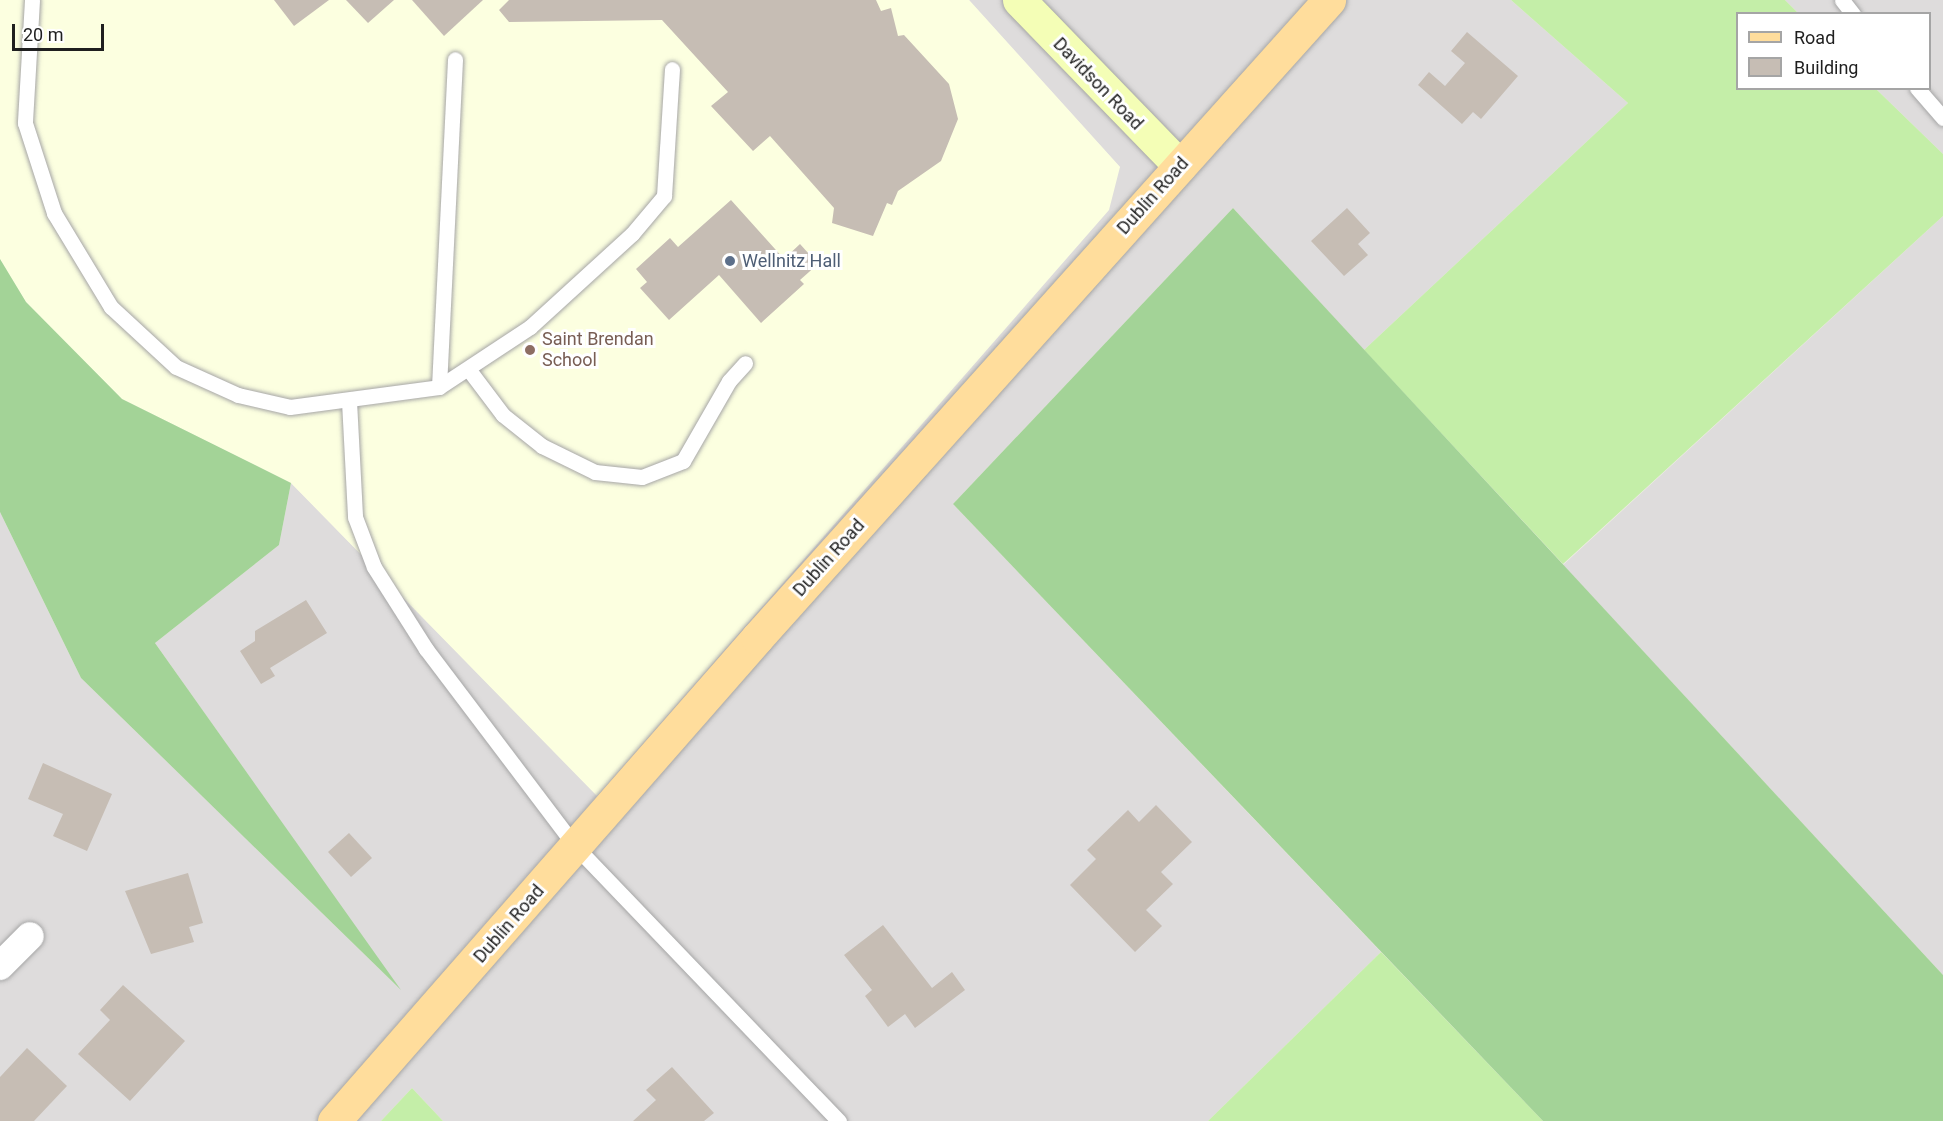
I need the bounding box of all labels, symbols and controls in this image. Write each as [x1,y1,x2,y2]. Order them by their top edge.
scale bar [15,12,106,50]
legend [1736,12,1931,90]
text: 20 m [23,24,63,45]
text: Road [1794,27,1835,48]
street label: Davidson Road [1049,33,1147,135]
text: Building [1794,57,1858,78]
street label: Dublin Road [1113,153,1193,239]
place label: Wellnitz Hall [742,250,841,272]
marker: Wellnitz Hall [723,254,737,268]
place label: Saint Brendan School [542,329,654,372]
marker: Saint Brendan School [523,343,537,357]
street label: Dublin Road [789,515,869,601]
street label: Dublin Road [469,881,549,967]

